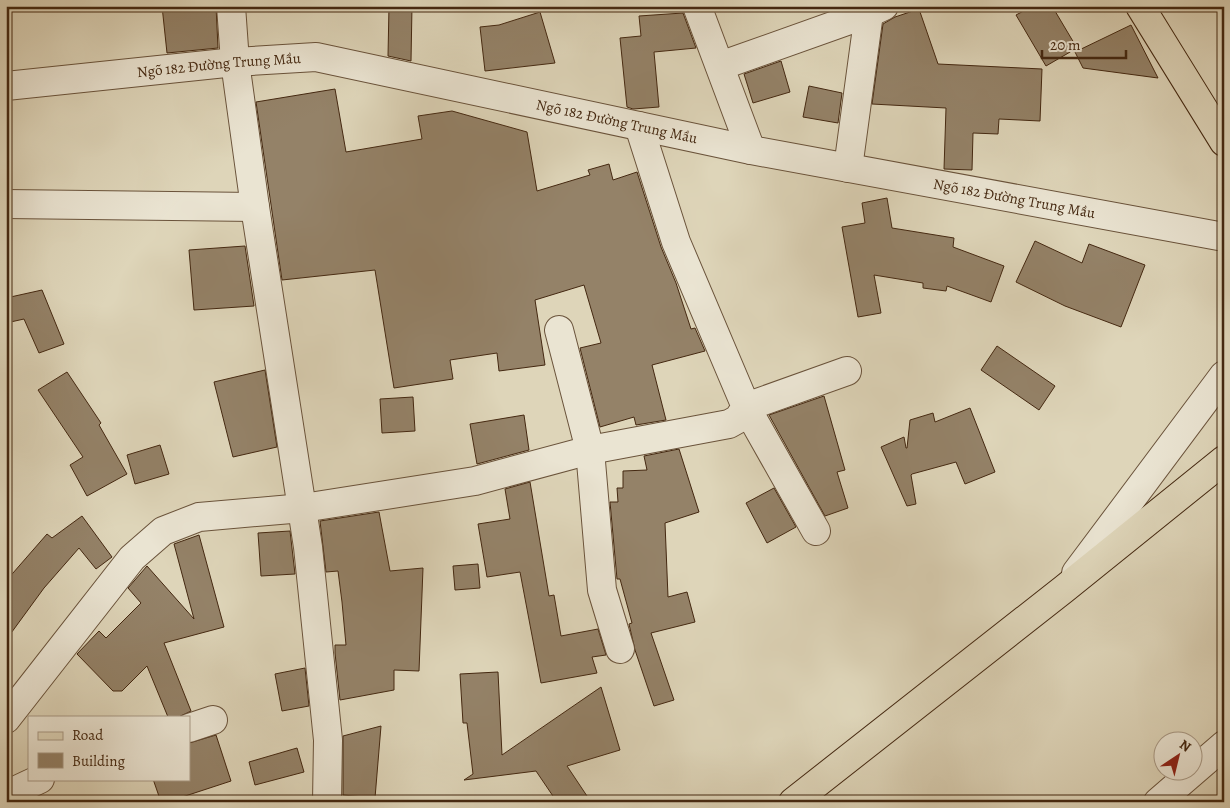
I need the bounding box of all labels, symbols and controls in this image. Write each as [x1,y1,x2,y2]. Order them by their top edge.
scale bar [1042,28,1126,60]
text: 20 m [1050,35,1081,55]
street label: Ngõ 182 Đường Trung Mầu [136,48,302,82]
street label: Ngõ 182 Đường Trung Mầu [534,94,700,148]
street label: Ngõ 182 Đường Trung Mầu [932,174,1098,223]
legend [28,716,190,780]
text: Road [72,725,104,745]
north arrow [1152,730,1202,780]
text: N [1176,735,1195,756]
text: Building [72,751,125,771]

